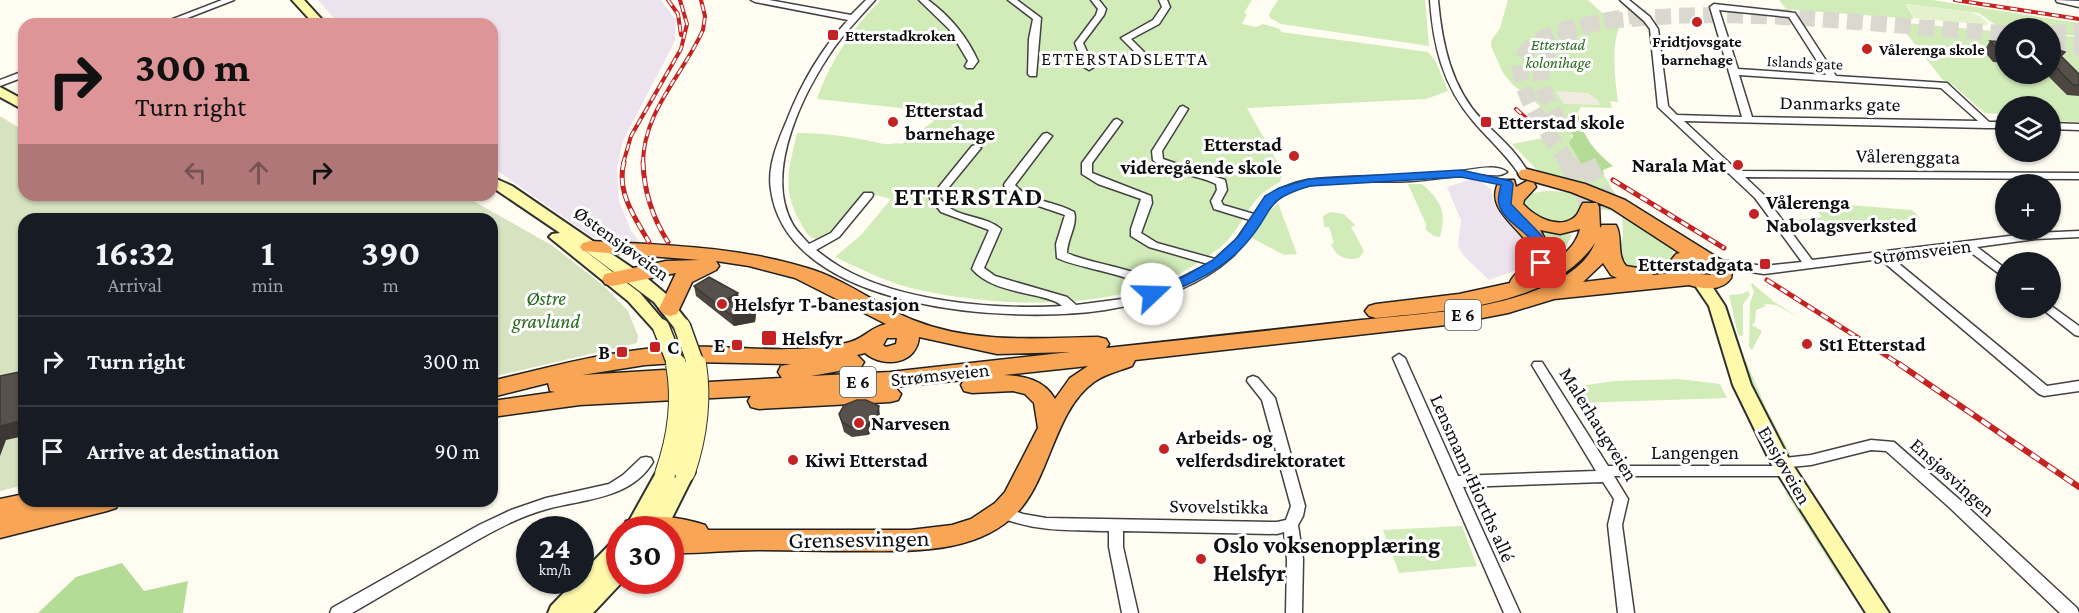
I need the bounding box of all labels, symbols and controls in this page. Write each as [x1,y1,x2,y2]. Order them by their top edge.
marker: Fridtjovsgate barnehage [1690,15,1704,29]
map controls [1995,18,2061,318]
button: search [1995,18,2061,84]
place label: Etterstadkroken [845,27,956,44]
marker: Etterstadkroken [826,28,840,42]
place label: Fridtjovsgate barnehage [1652,33,1742,68]
park label: Etterstad kolonihage [1525,36,1591,72]
place label: Vålerenga skole [1878,41,1985,58]
icon: right [36,42,114,120]
marker: Vålerenga skole [1860,42,1874,56]
text: 300 m [135,43,250,90]
district label: ETTERSTADSLETTA [1041,49,1209,69]
street label: Islands gate [1766,52,1844,74]
street label: Danmarks gate [1779,91,1901,116]
text: Turn right [135,92,246,122]
button: layers [1995,96,2061,162]
place label: Etterstad barnehage [904,99,995,144]
place label: Etterstad skole [1498,111,1625,133]
marker: Etterstad barnehage [886,115,900,129]
marker: Etterstad skole [1479,115,1493,129]
place label: Etterstad videregående skole [1119,133,1282,178]
street label: Vålerenggata [1856,144,1960,169]
marker: Etterstad videregående skole [1287,149,1301,163]
place label: Narala Mat [1632,154,1727,176]
icon: left [179,156,212,189]
icon: ahead [242,156,275,189]
icon: right [305,156,338,189]
marker: Narala Mat [1731,158,1745,172]
button: + [1995,174,2061,240]
district label: ETTERSTAD [894,182,1044,211]
place label: Vålerenga Nabolagsverksted [1765,191,1917,236]
street label: Østensjøveien [569,201,674,286]
marker: Vålerenga Nabolagsverksted [1747,207,1761,221]
text: 16:32 [96,233,174,273]
text: 1 [261,233,275,273]
text: 390 [361,233,420,273]
street label: Strømsveien [1872,234,1973,268]
pin [1515,237,1566,288]
icon: arrive [1524,246,1557,279]
button: − [1995,252,2061,318]
place label: Etterstadgata [1638,253,1753,275]
marker: Etterstadgata [1758,257,1772,271]
position arrow [1120,262,1184,326]
text: Arrival [108,274,162,296]
text: min [252,274,284,296]
text: m [383,274,399,296]
park label: Østre gravlund [511,287,580,333]
place label: Helsfyr T-banestasjon [734,293,920,316]
marker: Helsfyr T-banestasjon [715,297,729,311]
road number: E 6 [1445,300,1481,330]
place label: Helsfyr [782,327,843,349]
marker: Helsfyr [760,329,778,347]
place label: St1 Etterstad [1819,333,1926,355]
place label: E [714,334,726,356]
place label: C [667,336,679,358]
marker: St1 Etterstad [1800,337,1814,351]
marker: E [730,338,744,352]
marker: C [648,340,662,354]
place label: B [598,341,610,363]
icon: right [36,345,69,378]
marker: B [615,345,629,359]
text: Turn right [87,349,185,374]
text: 300 m [423,349,480,374]
street label: Strømsveien [890,358,991,390]
street label: Malerhaugveien [1554,363,1643,486]
road number: E 6 [840,367,876,397]
street label: Lensmann Hiorths allé [1426,391,1520,565]
place label: Narvesen [871,412,950,434]
marker: Narvesen [852,416,866,430]
street label: Ensjøveien [1753,422,1816,509]
place label: Arbeids- og velferdsdirektoratet [1175,426,1346,471]
street label: Ensjøsvingen [1905,433,2000,522]
icon: arrive [36,435,69,468]
text: Arrive at destination [87,439,279,464]
text: 90 m [435,439,480,464]
street label: Langengen [1651,441,1739,464]
marker: Arbeids- og velferdsdirektoratet [1157,442,1171,456]
place label: Kiwi Etterstad [805,449,928,471]
marker: Kiwi Etterstad [786,453,800,467]
street label: Svovelstikka [1169,494,1269,518]
speed limit sign: 30 [606,516,684,594]
street label: Grensesvingen [788,524,930,553]
text: 24 [539,531,571,564]
place label: Oslo voksenopplæring Helsfyr [1213,531,1440,586]
marker: Oslo voksenopplæring Helsfyr [1194,552,1208,566]
text: km/h [539,562,571,578]

